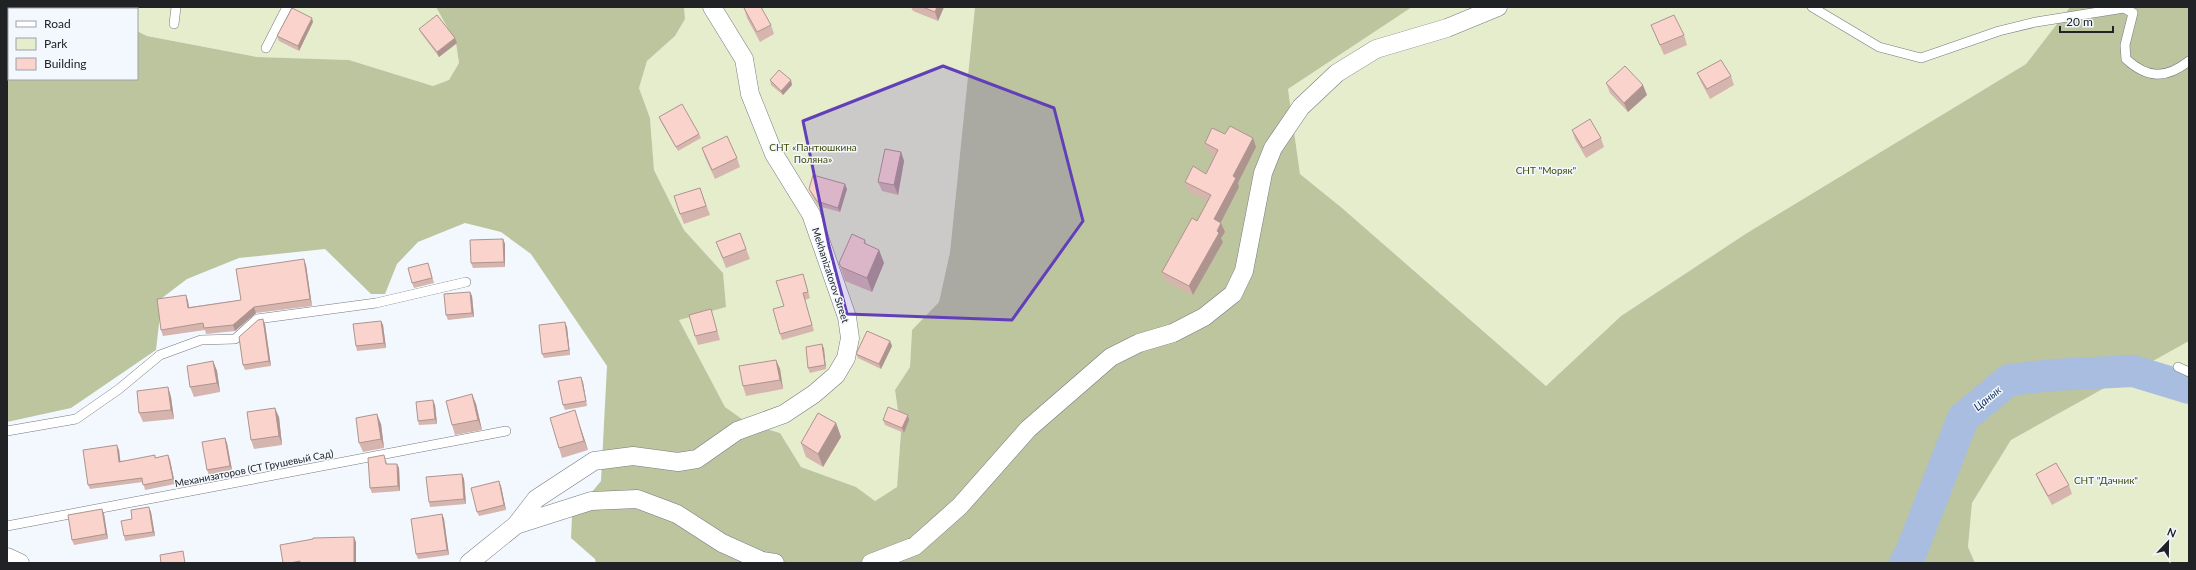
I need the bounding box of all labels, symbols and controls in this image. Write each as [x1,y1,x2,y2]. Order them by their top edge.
legend [8,8,138,80]
scale bar [2060,8,2113,34]
text: 20 m [2066,14,2093,29]
text: Road [44,16,71,31]
text: Park [44,36,68,51]
text: Building [44,56,87,71]
park label: СНТ «Пантюшкина Поляна» [769,141,857,165]
park label: СНТ "Моряк" [1516,164,1577,176]
street label: Mekhanizatorov Street [810,226,852,325]
water label: Цанык [1971,382,2004,413]
street label: Механизаторов (СТ Грушевый Сад) [174,447,335,489]
park label: СНТ "Дачник" [2074,474,2138,486]
north arrow [2148,522,2188,562]
text: N [2166,525,2178,540]

